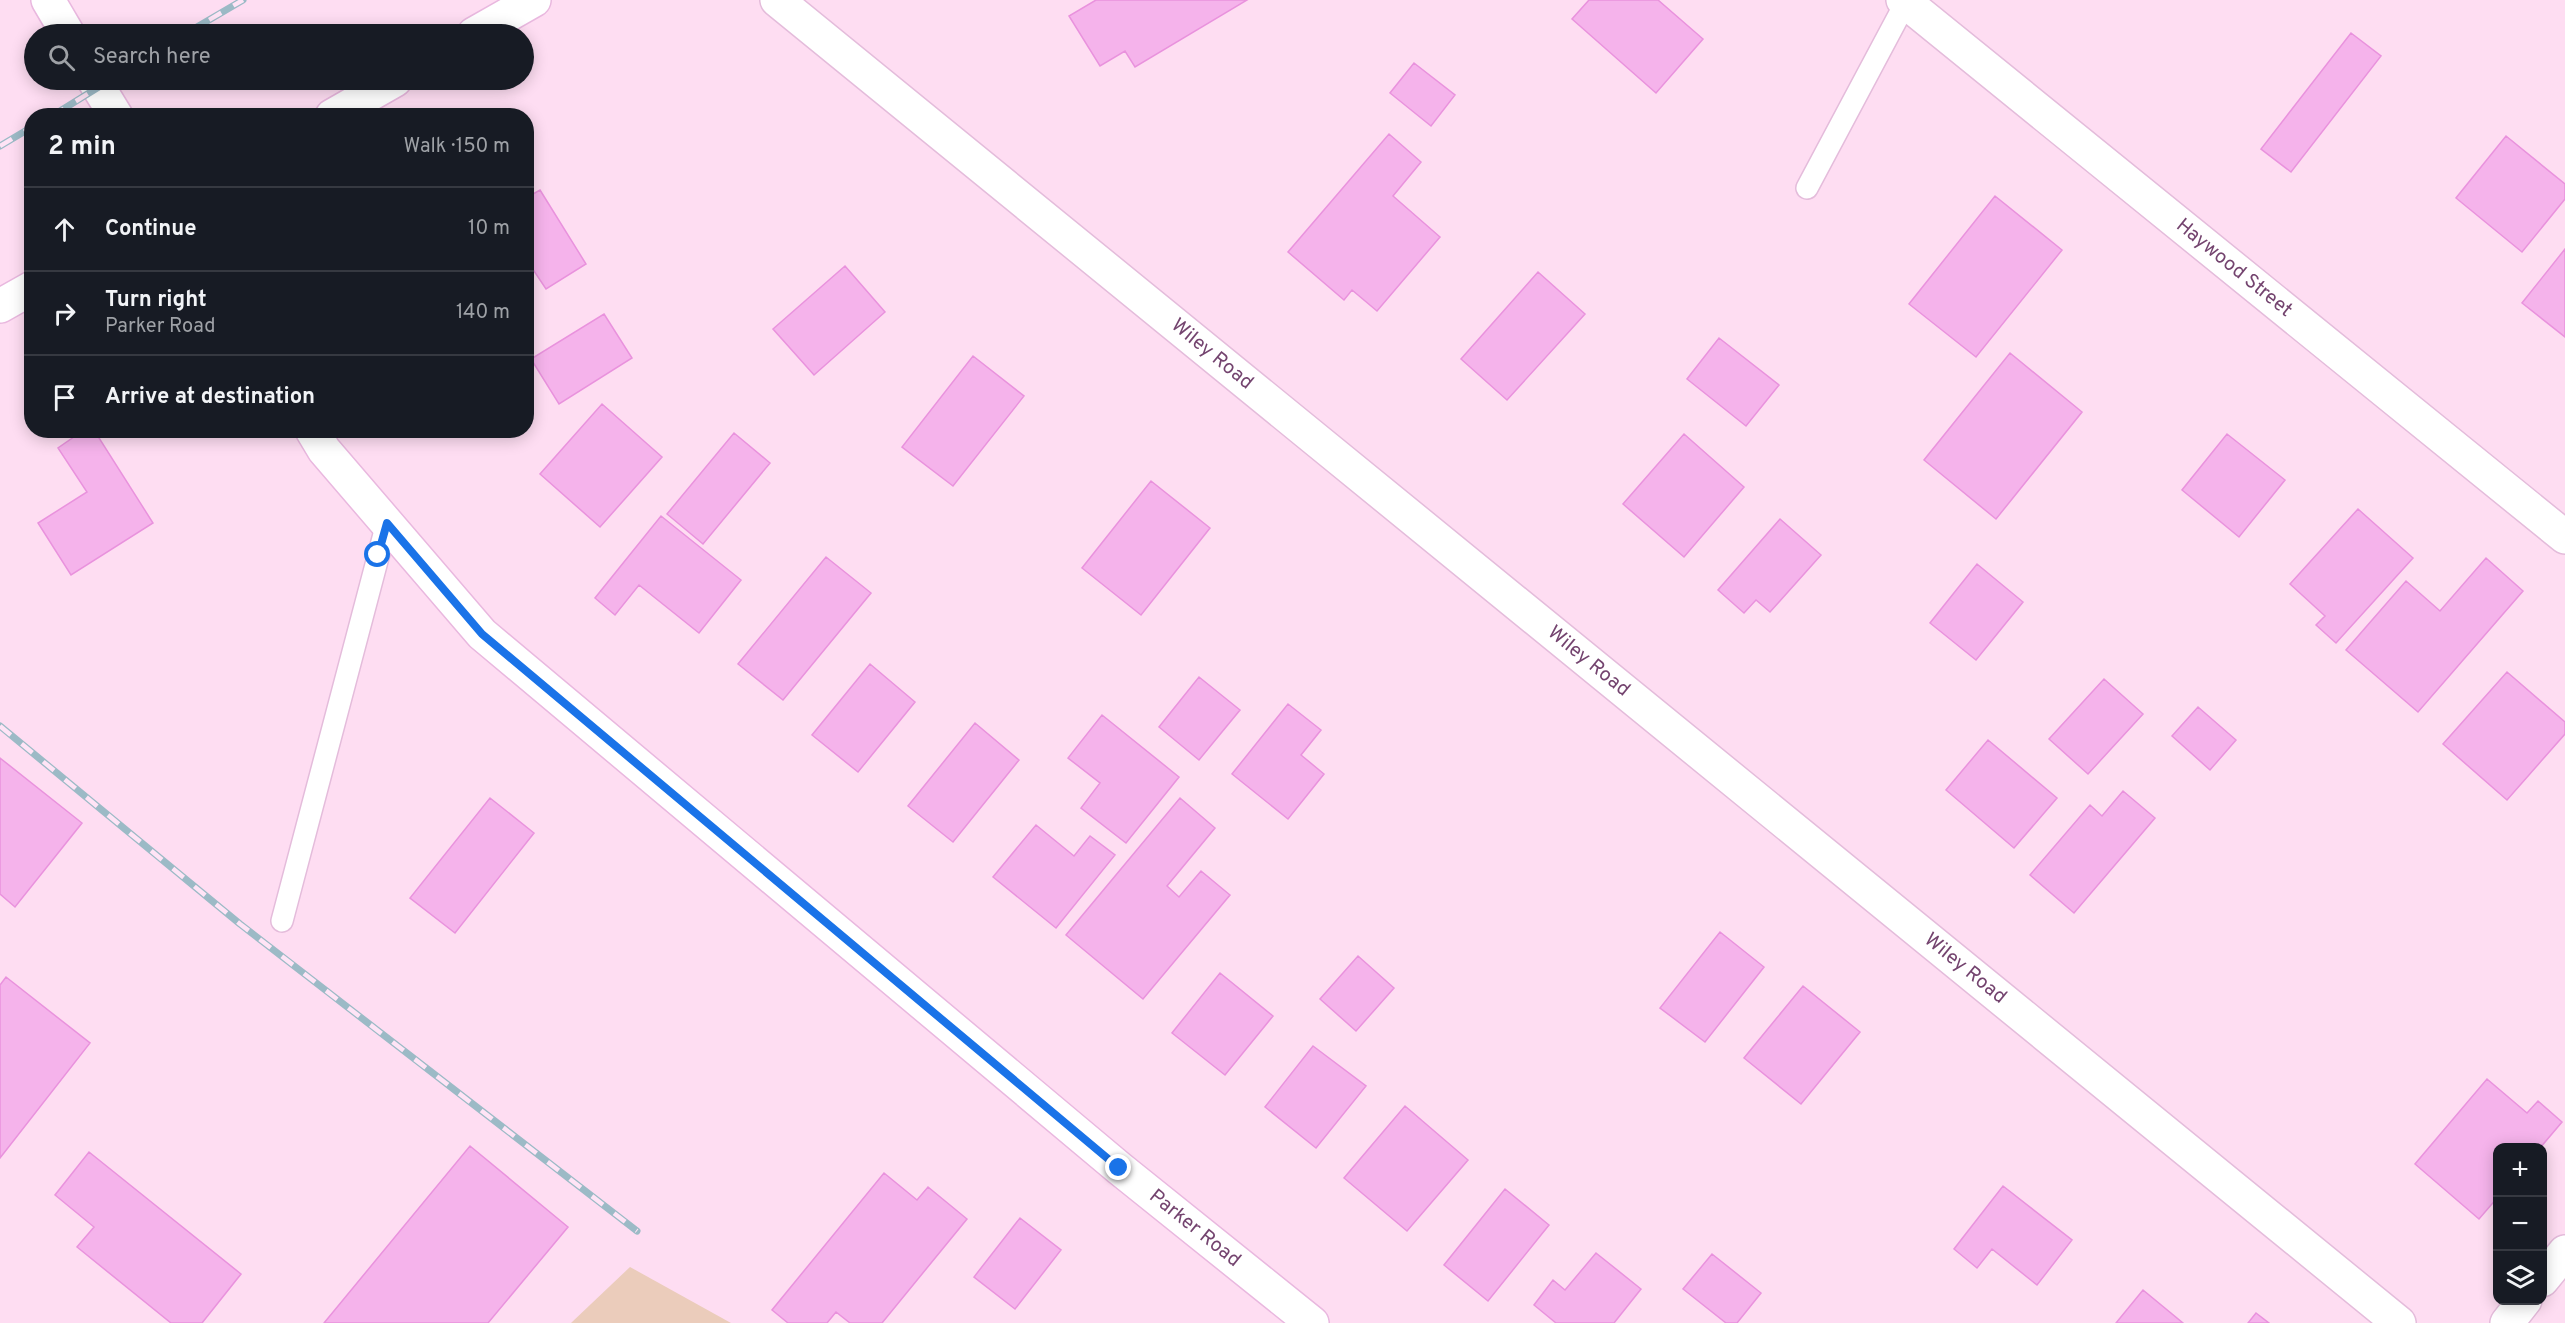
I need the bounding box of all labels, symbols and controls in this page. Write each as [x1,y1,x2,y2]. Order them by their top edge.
search box [24,24,534,90]
icon: search [45,41,78,74]
text: Search here [93,44,211,71]
text: 2 min [48,131,116,164]
text: Walk · 150 m [404,134,510,160]
icon: ahead [48,213,81,246]
street label: Haywood Street [2170,213,2297,323]
text: Continue [105,216,196,243]
text: 10 m [468,216,510,242]
text: Turn right [105,287,207,314]
icon: right [48,297,81,330]
text: 140 m [456,300,510,326]
street label: Wiley Road [1165,313,1258,396]
text: Parker Road [105,314,215,340]
icon: arrive [48,381,81,414]
text: Arrive at destination [105,384,315,411]
route start [364,541,390,567]
street label: Wiley Road [1542,620,1635,703]
street label: Wiley Road [1918,928,2012,1010]
map controls [2493,1143,2547,1305]
button: + [2493,1143,2547,1197]
route end [1105,1154,1131,1180]
street label: Parker Road [1143,1184,1246,1273]
button: − [2493,1197,2547,1251]
button: layers [2493,1251,2547,1305]

